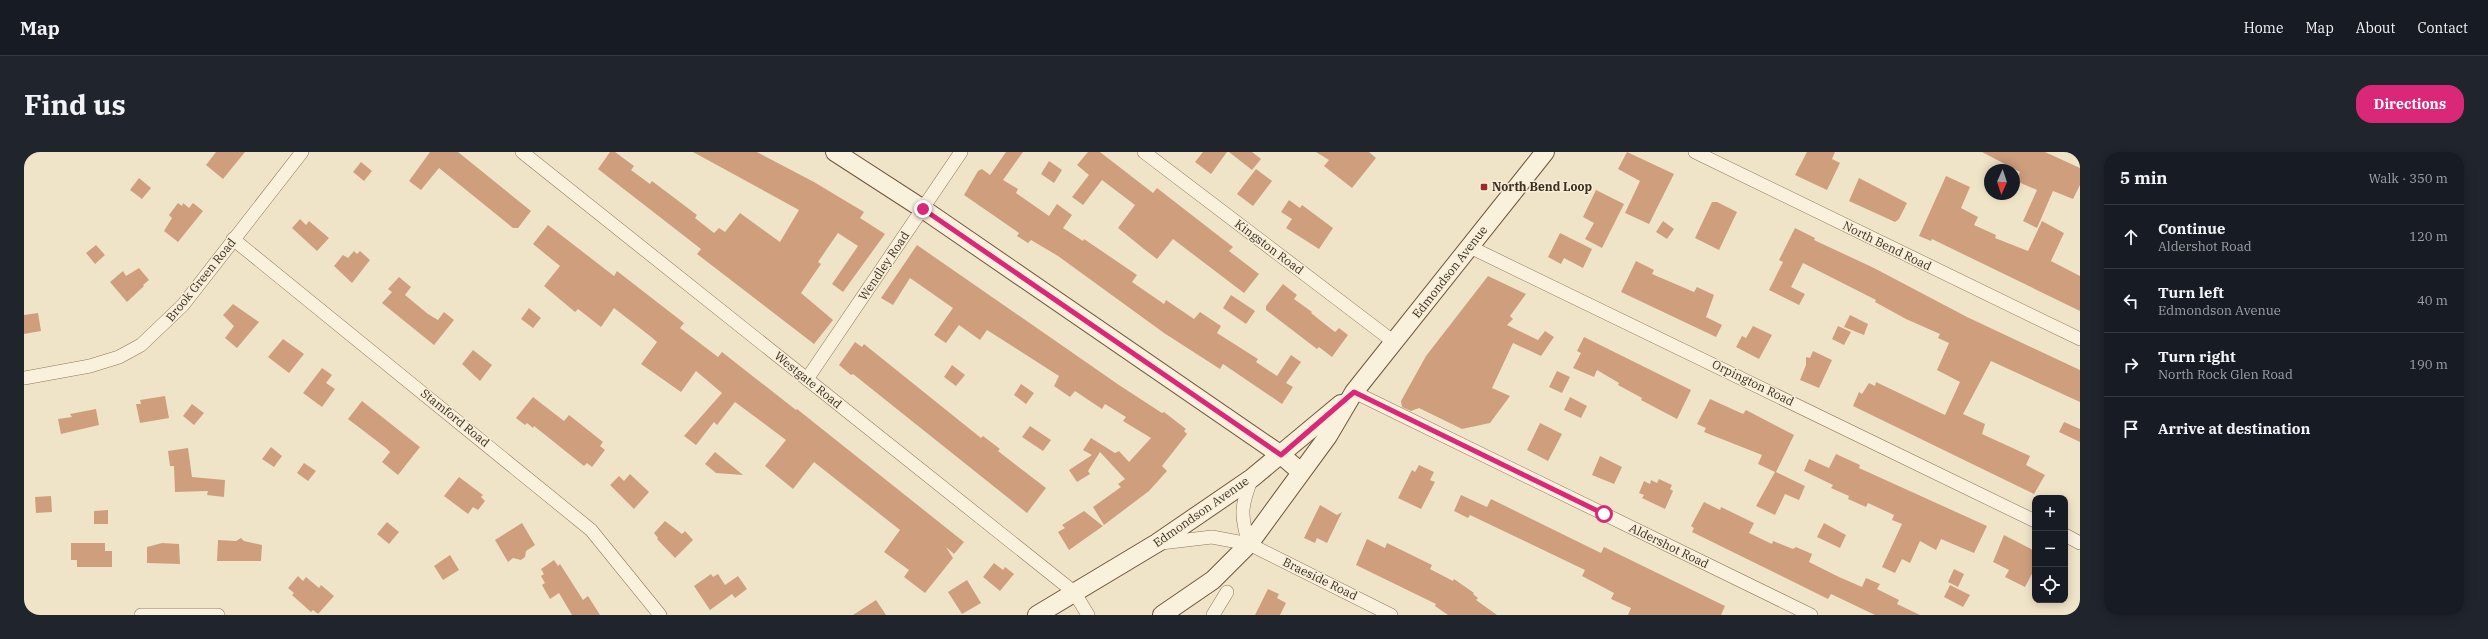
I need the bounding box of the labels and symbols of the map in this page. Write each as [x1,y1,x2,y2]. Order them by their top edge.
north arrow [1984,164,2020,200]
place label: North Bend Loop [1492,179,1593,194]
marker: North Bend Loop [1479,182,1489,192]
route end [914,200,932,218]
street label: Kingston Road [1232,216,1307,277]
street label: North Bend Road [1840,218,1934,274]
street label: Edmondson Avenue [1409,222,1490,321]
street label: Wendley Road [855,228,912,303]
street label: Brook Green Road [162,235,239,324]
street label: Westgate Road [772,348,845,411]
street label: Orpington Road [1710,356,1797,409]
street label: Stamford Road [418,385,493,450]
street label: Edmondson Avenue [1150,473,1251,550]
route start [1595,505,1613,523]
street label: Aldershot Road [1627,520,1711,571]
street label: Braeside Road [1280,554,1360,603]

